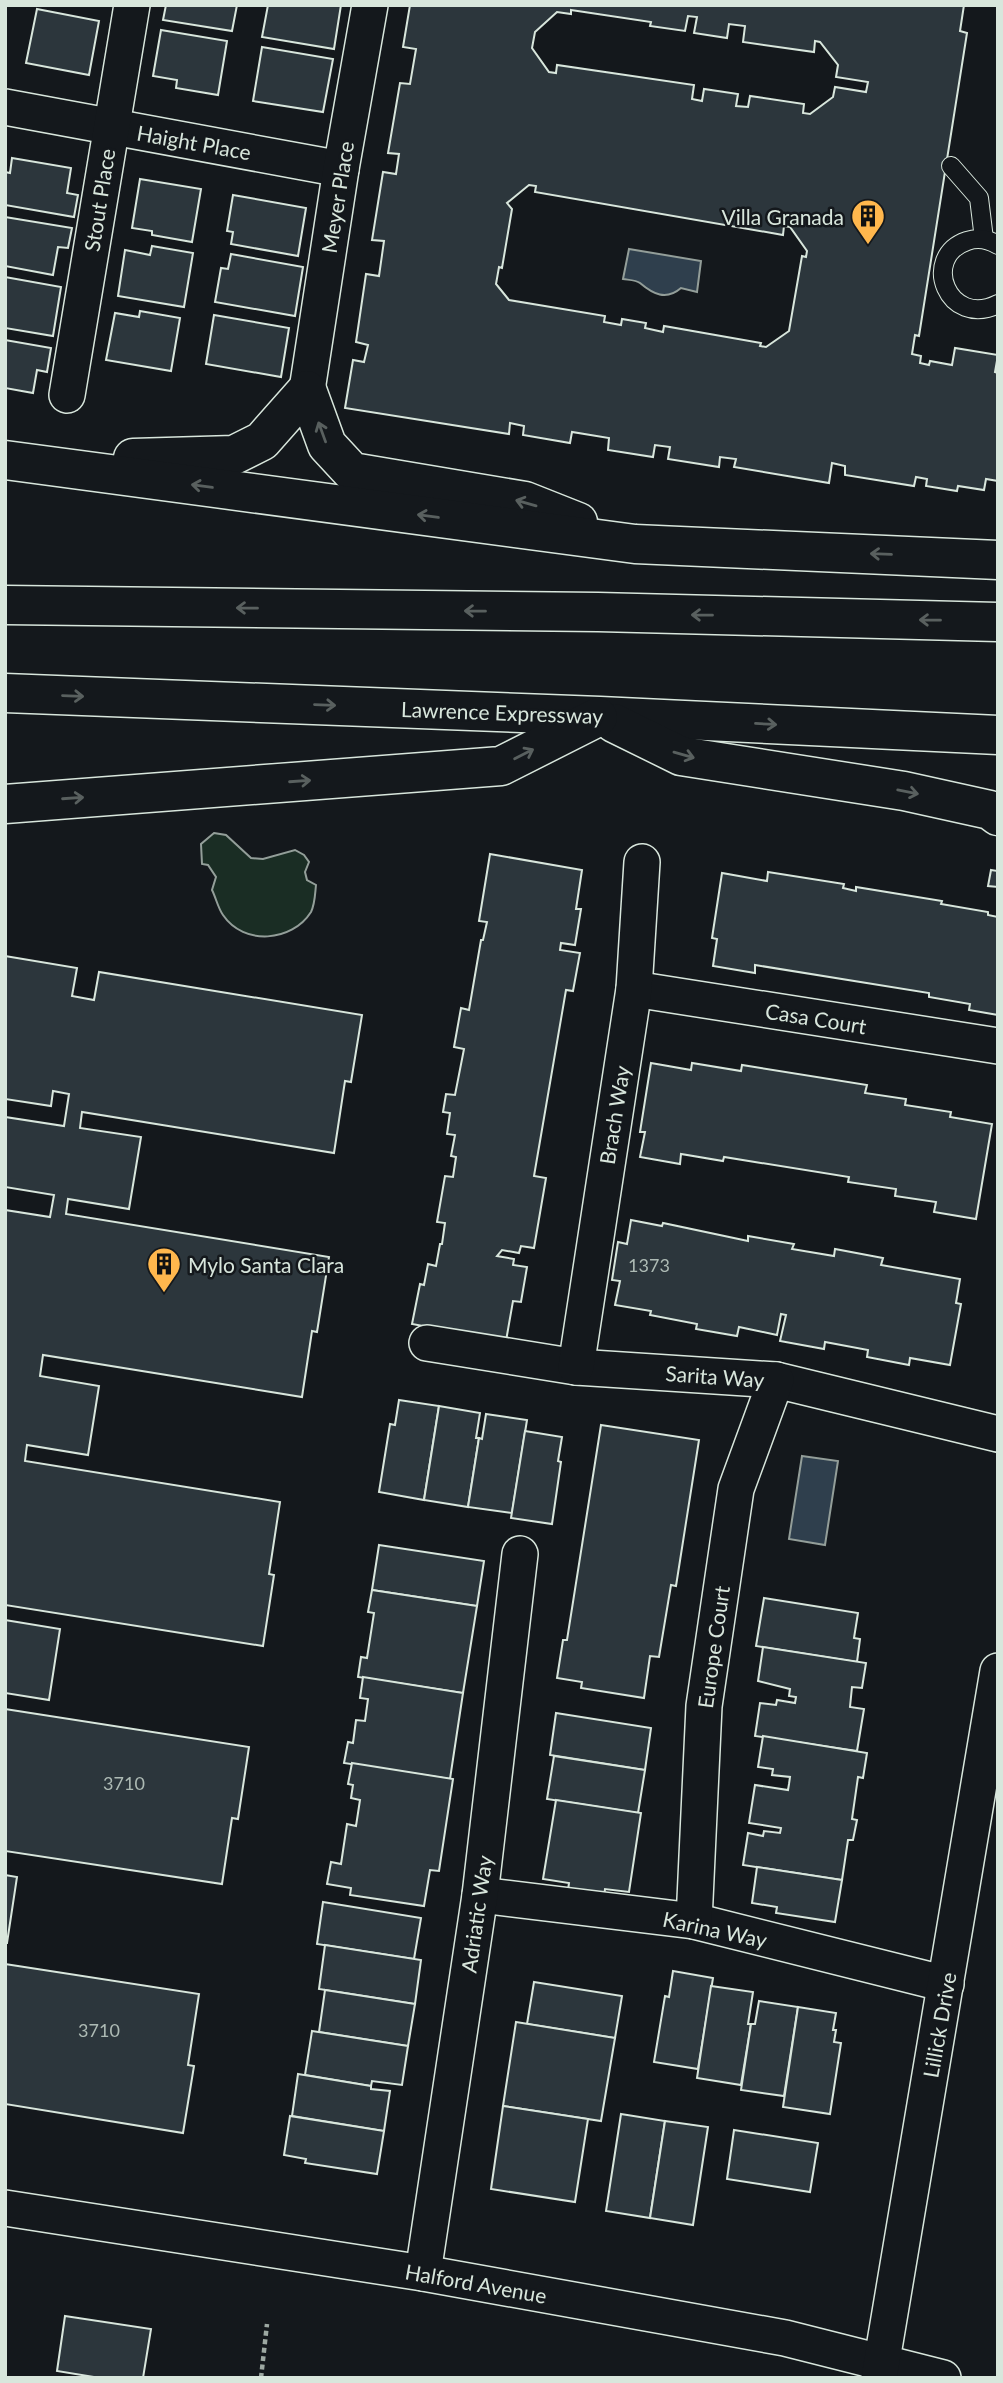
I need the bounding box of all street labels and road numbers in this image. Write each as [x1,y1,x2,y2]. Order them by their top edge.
street label: Haight Place [135,120,253,164]
street label: Meyer Place [316,139,358,255]
street label: Stout Place [79,147,119,253]
street label: Lawrence Expressway [401,696,604,728]
street label: Casa Court [764,998,869,1038]
street label: Brach Way [594,1064,634,1166]
street label: Sarita Way [665,1360,765,1392]
street label: Europe Court [692,1584,734,1710]
street label: Adriatic Way [455,1853,497,1974]
street label: Karina Way [661,1906,770,1952]
street label: Lillick Drive [917,1970,961,2080]
street label: Halford Avenue [403,2258,549,2308]

